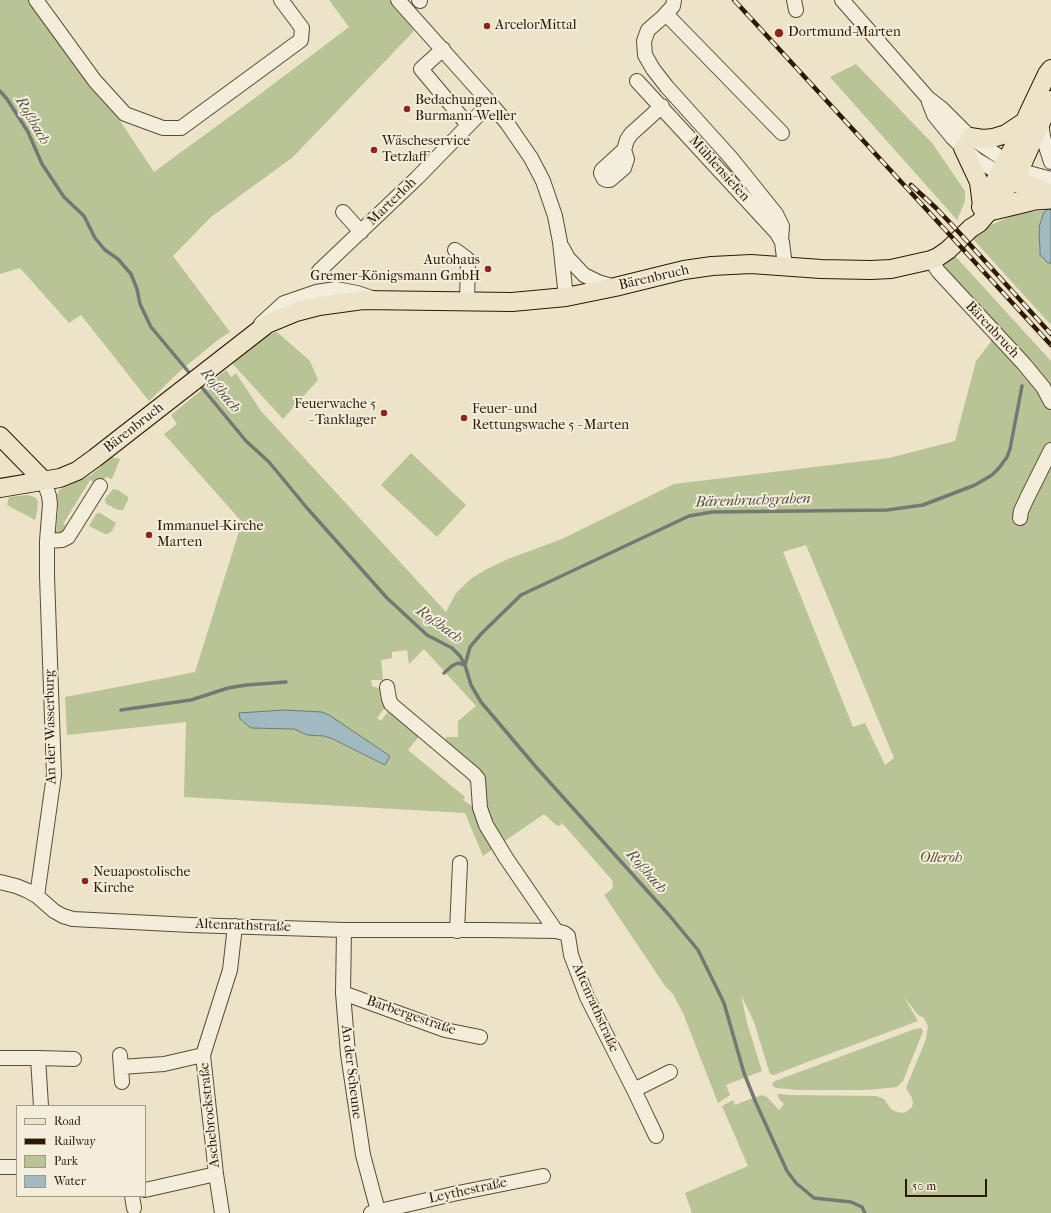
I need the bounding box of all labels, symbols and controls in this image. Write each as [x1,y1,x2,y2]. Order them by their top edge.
place label: ArcelorMittal [495,18,577,34]
marker: ArcelorMittal [482,21,492,31]
place label: Dortmund-Marten [788,25,901,41]
marker: Dortmund-Marten [773,27,785,39]
place label: Bedachungen Burmann-Weller [415,93,516,126]
water label: Roßbach [11,94,53,148]
marker: Bedachungen Burmann-Weller [402,104,412,114]
street label: Mühlensiefen [685,133,753,205]
place label: Wäscheservice Tetzlaff [382,134,470,166]
marker: Wäscheservice Tetzlaff [369,145,379,155]
street label: Marterloh [364,175,420,229]
place label: Autohaus Gremer-Königsmann GmbH [310,253,480,286]
street label: Bärenbruch [617,262,691,294]
marker: Autohaus Gremer-Königsmann GmbH [483,264,493,274]
street label: Bärenbruch [961,298,1023,362]
water label: Roßbach [196,365,244,417]
place label: Feuerwache 5 - Tanklager [294,397,376,430]
street label: Bärenbruch [101,399,167,457]
place label: Feuer- und Rettungswache 5 - Marten [472,402,629,434]
marker: Feuerwache 5 - Tanklager [379,408,389,418]
marker: Feuer- und Rettungswache 5 - Marten [459,413,469,423]
water label: Bärenbruchgraben [695,490,811,512]
place label: Immanuel-Kirche Marten [157,519,263,552]
marker: Immanuel-Kirche Marten [144,530,154,540]
water label: Roßbach [412,602,466,648]
street label: An der Wasserburg [42,670,60,784]
water label: Roßbach [622,846,670,898]
park label: Olleroh [920,851,962,867]
place label: Neuapostolische Kirche [93,865,191,898]
marker: Neuapostolische Kirche [80,876,90,886]
street label: Altenrathstraße [195,916,291,936]
street label: Altenrathstraße [568,961,622,1055]
street label: Barbergestraße [364,993,458,1039]
street label: An der Scheune [337,1024,365,1120]
street label: Aschebrockstraße [196,1062,224,1168]
legend [16,1105,146,1197]
text: Road [54,1114,81,1128]
text: Railway [54,1134,96,1148]
text: Park [54,1154,78,1168]
scale bar [907,1171,989,1197]
text: Water [54,1174,86,1188]
street label: Leythestraße [427,1175,509,1207]
text: 50 m [912,1179,936,1193]

